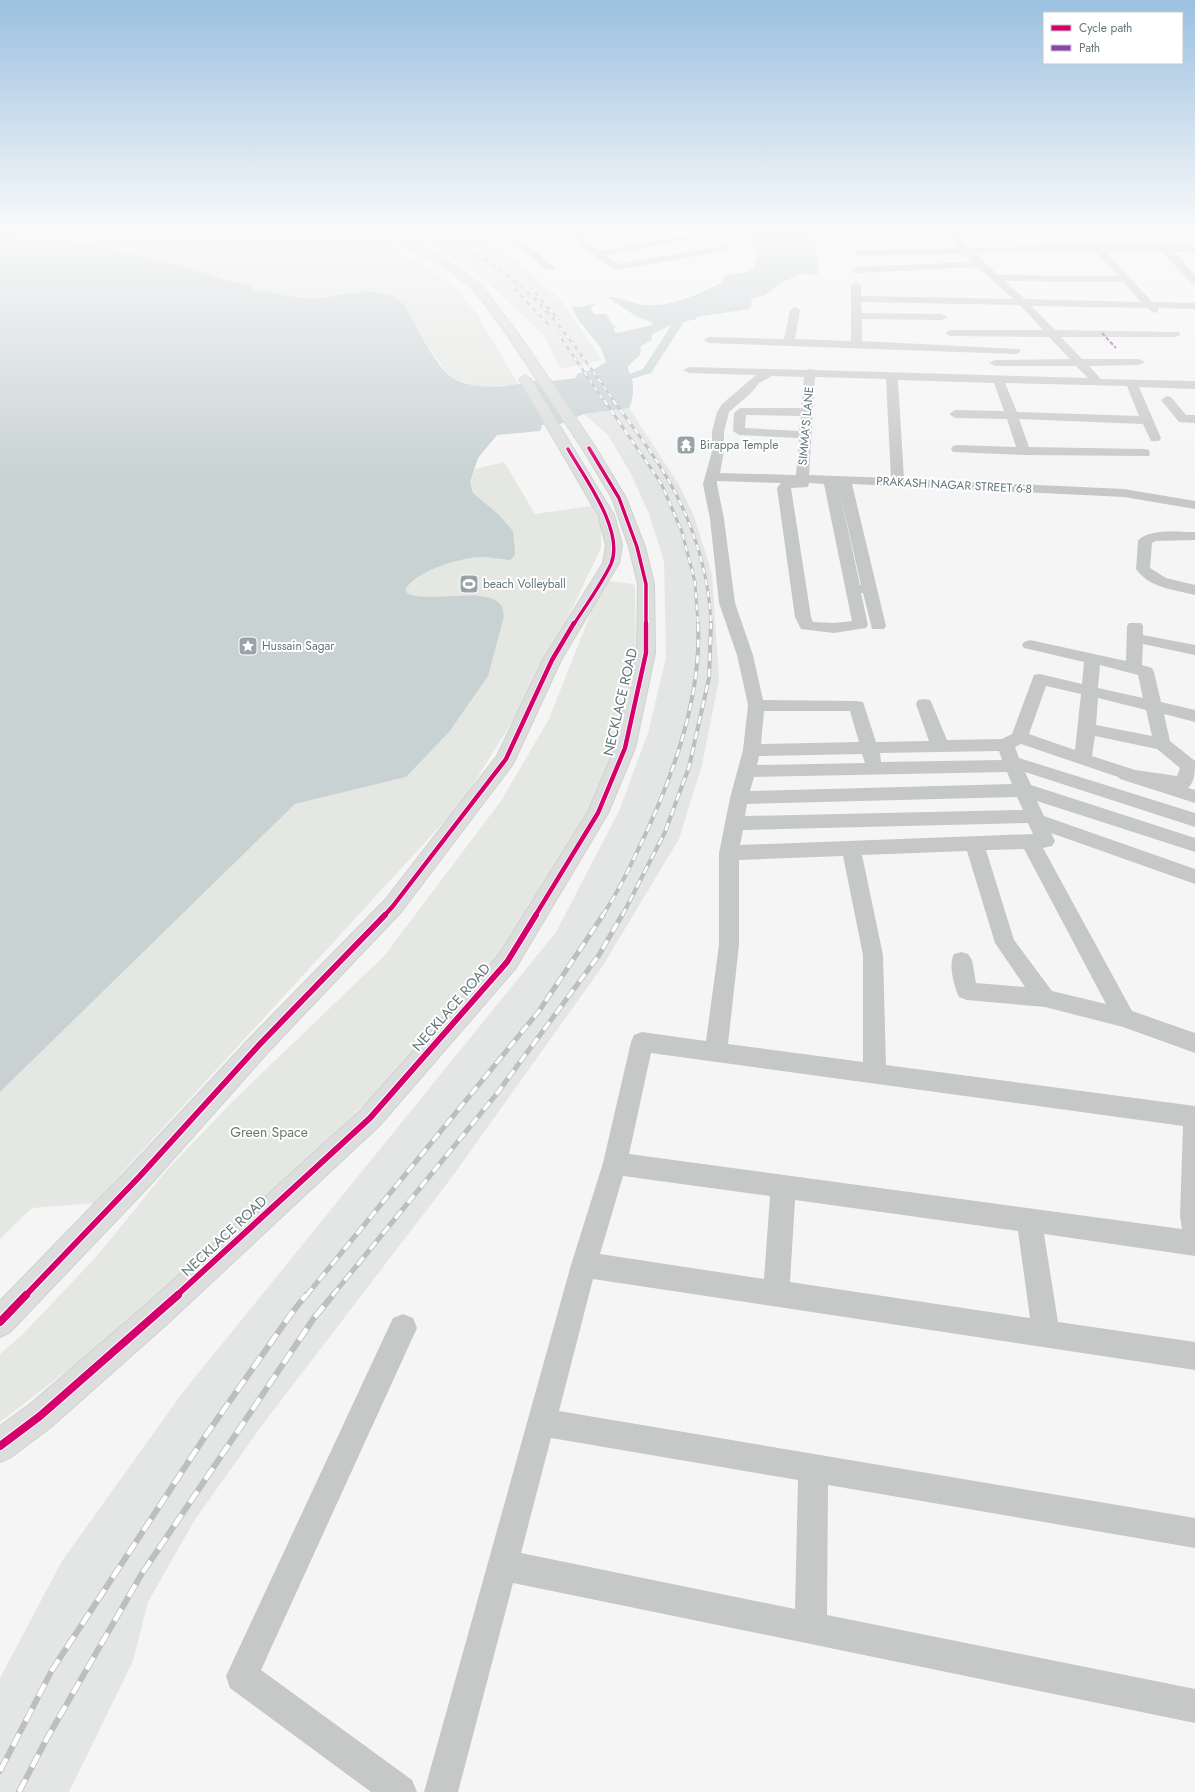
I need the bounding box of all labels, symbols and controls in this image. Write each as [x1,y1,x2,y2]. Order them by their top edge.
legend [1043,12,1183,64]
text: Cycle path [1079,19,1132,37]
text: Path [1079,39,1100,57]
street label: SIMMA'S LANE [794,386,818,466]
temple icon: Birappa Temple [675,434,697,456]
place label: Birappa Temple [700,436,778,454]
street label: PRAKASH NAGAR STREET 6-8 [876,472,1032,498]
sports icon: beach Volleyball [458,573,480,595]
place label: beach Volleyball [483,575,566,593]
place icon: Hussain Sagar [237,635,259,657]
place label: Hussain Sagar [262,637,335,655]
street label: NECKLACE ROAD [598,646,642,758]
street label: NECKLACE ROAD [407,959,495,1055]
park label: Green Space [230,1122,308,1142]
street label: NECKLACE ROAD [177,1191,271,1281]

